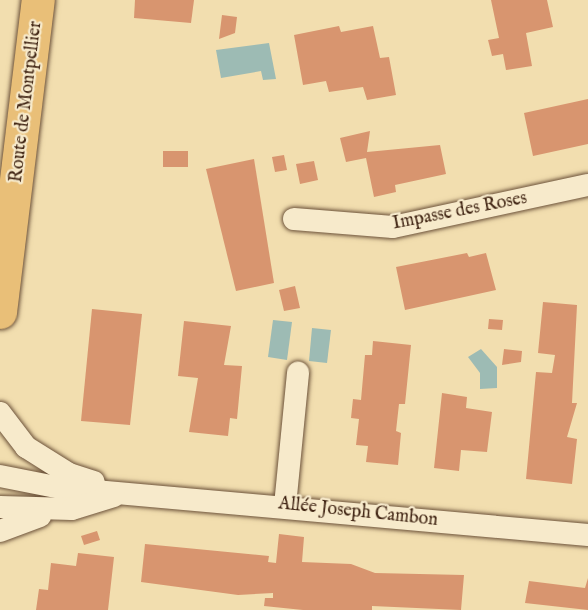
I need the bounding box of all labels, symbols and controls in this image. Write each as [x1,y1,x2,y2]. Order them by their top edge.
street label: Route de Montpellier [6,20,48,184]
street label: Impasse des Roses [391,188,529,236]
street label: Allée Joseph Cambon [277,494,439,532]

